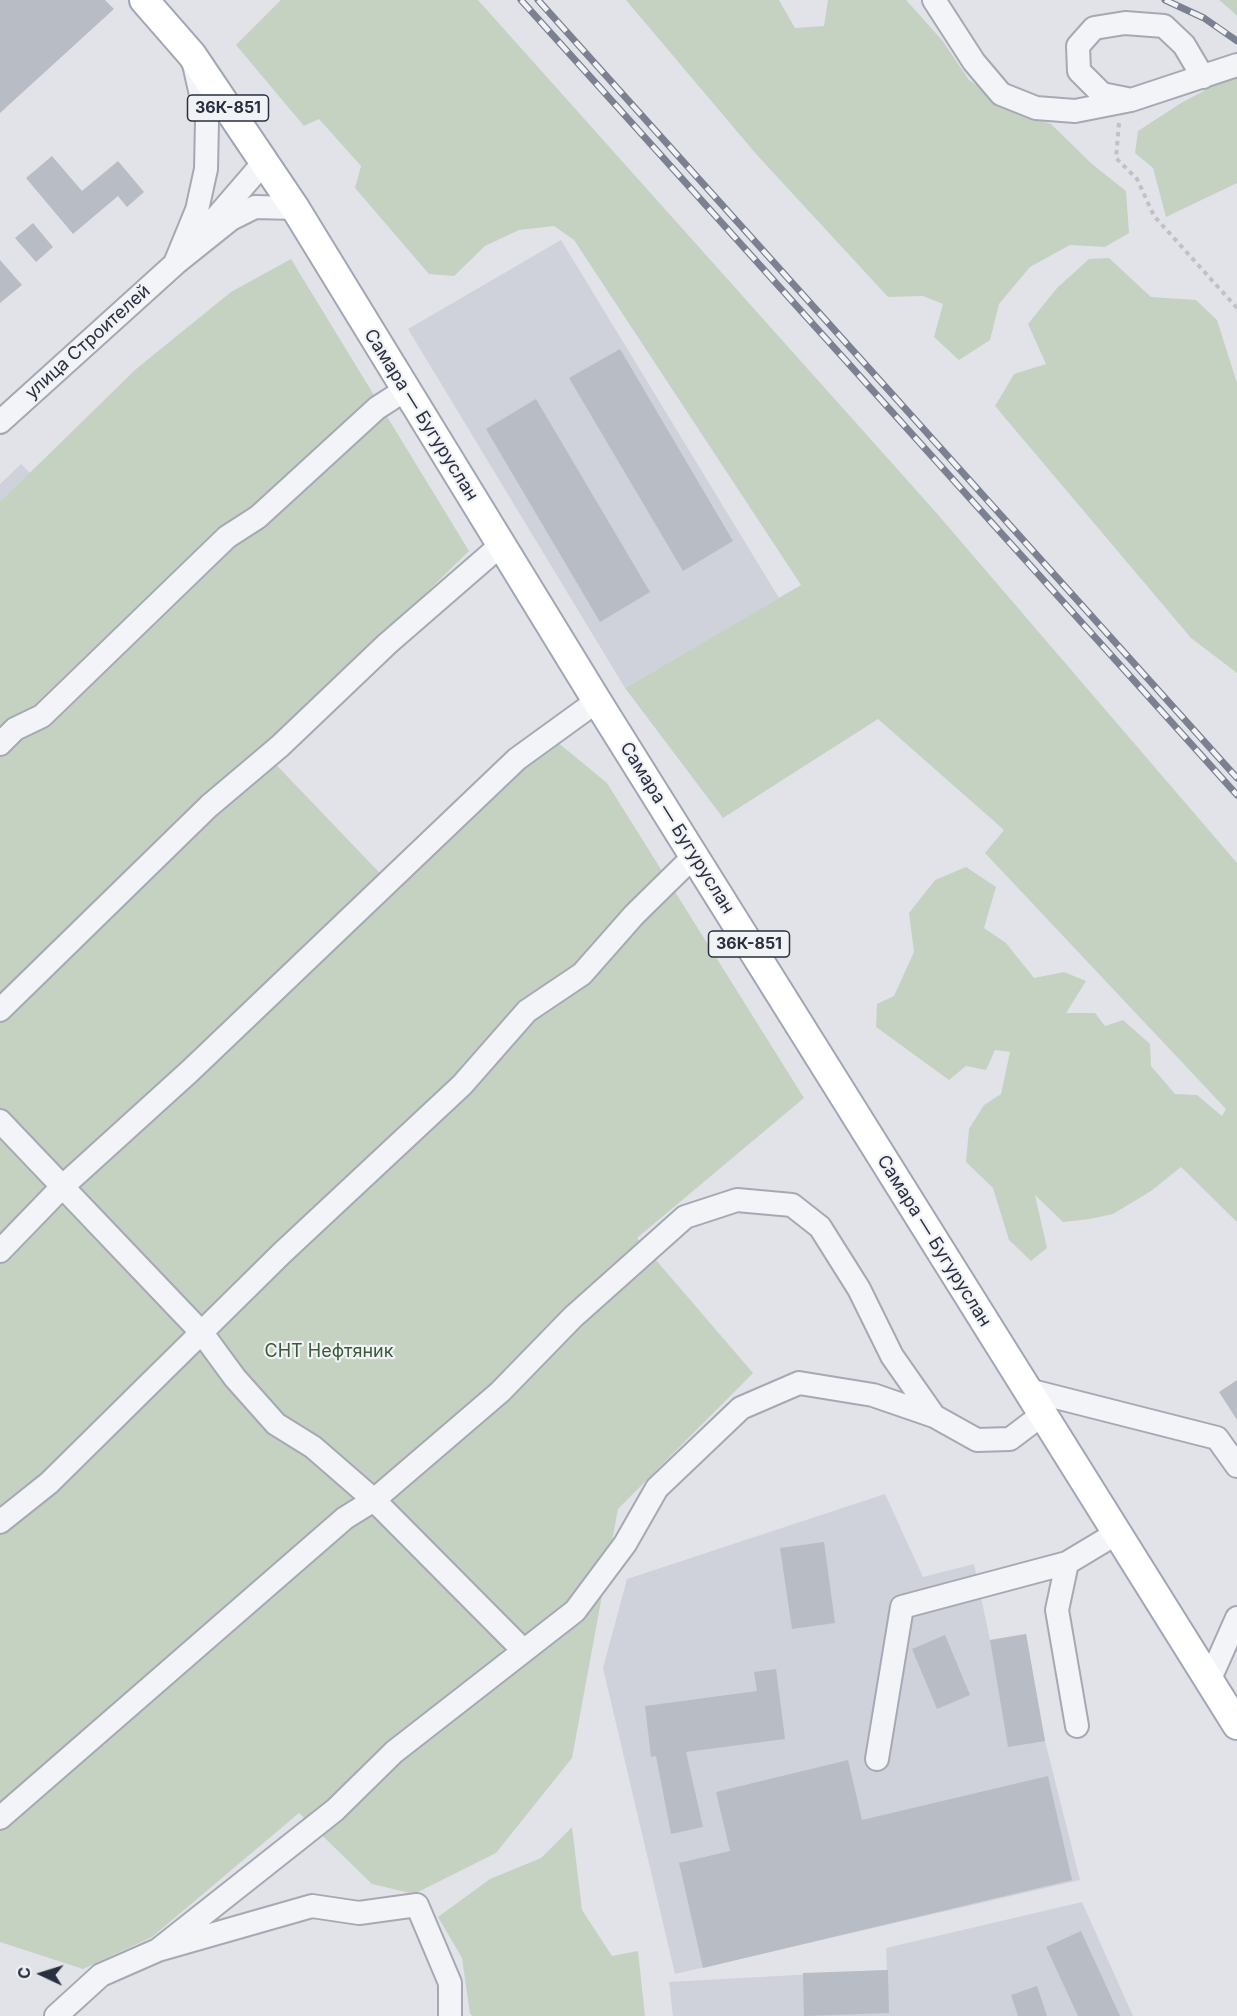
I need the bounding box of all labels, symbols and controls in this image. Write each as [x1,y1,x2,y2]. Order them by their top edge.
road number: 36К-851 [188,95,268,121]
street label: улица Строителей [21,280,155,404]
street label: Самара — Бугуруслан [359,325,483,505]
street label: Самара — Бугуруслан [615,738,739,918]
road number: 36К-851 [708,931,789,957]
street label: Самара — Бугуруслан [872,1151,996,1331]
park label: СНТ Нефтяник [265,1341,393,1363]
north arrow [12,1944,72,2004]
text: С [14,1966,34,1979]

